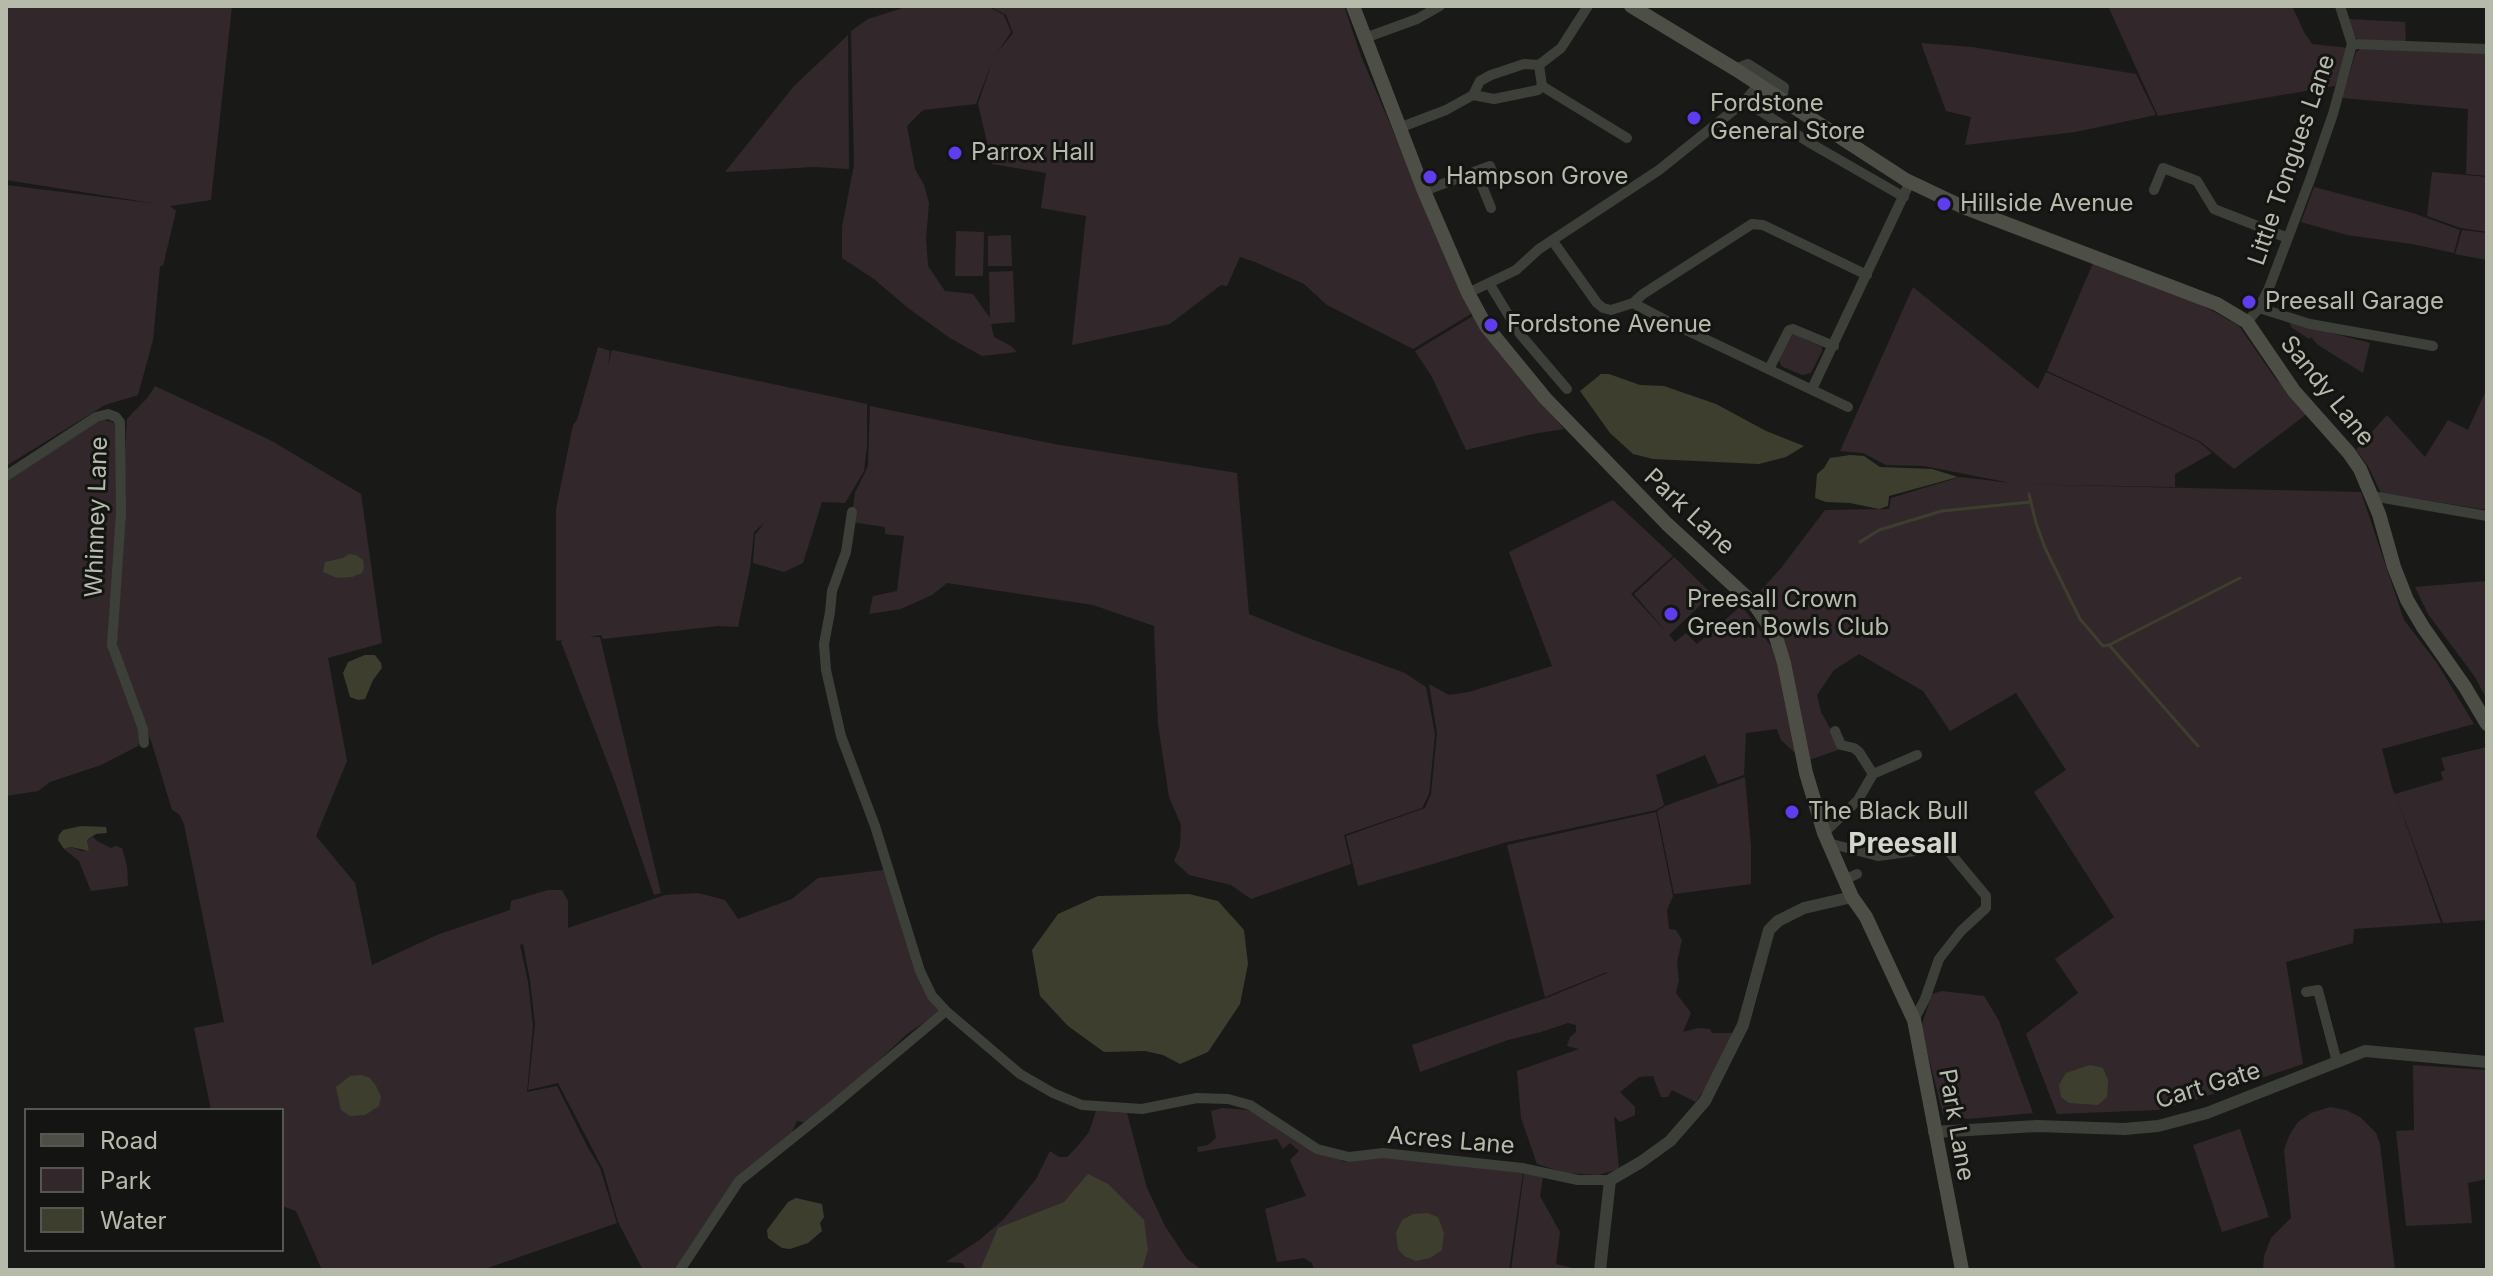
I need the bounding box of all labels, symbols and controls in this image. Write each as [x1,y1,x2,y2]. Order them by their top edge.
street label: Little Tongues Lane [2242,51,2342,269]
place label: Fordstone General Store [1710,90,1865,146]
marker: Fordstone General Store [1685,109,1703,127]
place label: Parrox Hall [971,139,1094,167]
marker: Parrox Hall [946,144,964,162]
place label: Hampson Grove [1446,163,1628,191]
marker: Hampson Grove [1421,168,1439,186]
place label: Hillside Avenue [1960,190,2133,218]
marker: Hillside Avenue [1935,195,1953,213]
place label: Preesall Garage [2265,288,2444,316]
marker: Preesall Garage [2240,293,2258,311]
place label: Fordstone Avenue [1507,311,1712,339]
marker: Fordstone Avenue [1482,316,1500,334]
street label: Sandy Lane [2274,330,2380,452]
street label: Whinney Lane [80,436,114,598]
street label: Park Lane [1638,463,1740,561]
place label: Preesall Crown Green Bowls Club [1687,586,1889,642]
marker: Preesall Crown Green Bowls Club [1662,605,1680,623]
place label: The Black Bull [1808,798,1969,826]
marker: The Black Bull [1783,803,1801,821]
district label: Preesall [1848,828,1958,862]
street label: Cart Gate [2152,1056,2264,1116]
street label: Park Lane [1932,1067,1980,1183]
legend [24,1108,284,1252]
street label: Acres Lane [1386,1121,1516,1161]
text: Road [100,1126,158,1155]
text: Park [100,1166,151,1195]
text: Water [100,1206,167,1235]

